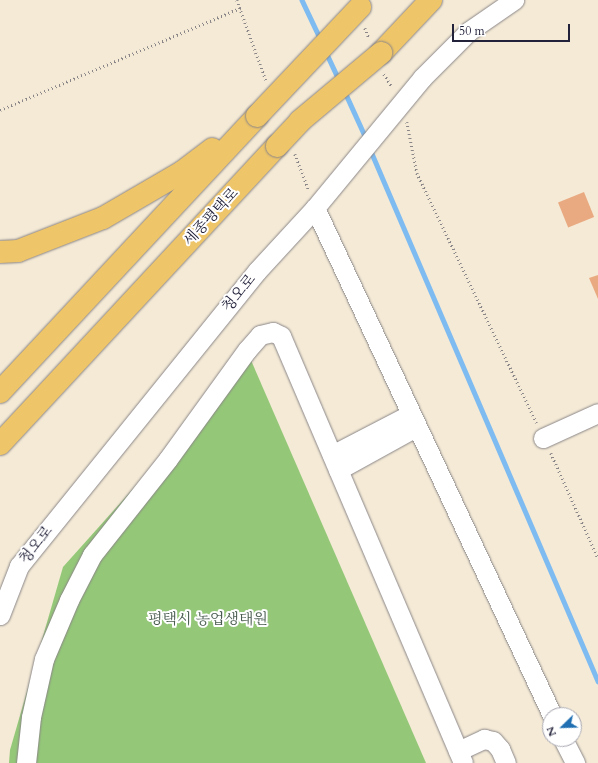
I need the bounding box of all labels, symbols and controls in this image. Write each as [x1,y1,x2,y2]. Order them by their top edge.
scale bar [454,16,572,42]
text: 50 m [459,23,485,39]
street label: 세종평택로 [180,184,242,250]
street label: 청오로 [218,270,260,316]
street label: 청오로 [16,522,56,568]
park label: 평택시 농업생태원 [148,611,268,629]
north arrow [542,707,582,747]
text: N [543,724,560,739]

